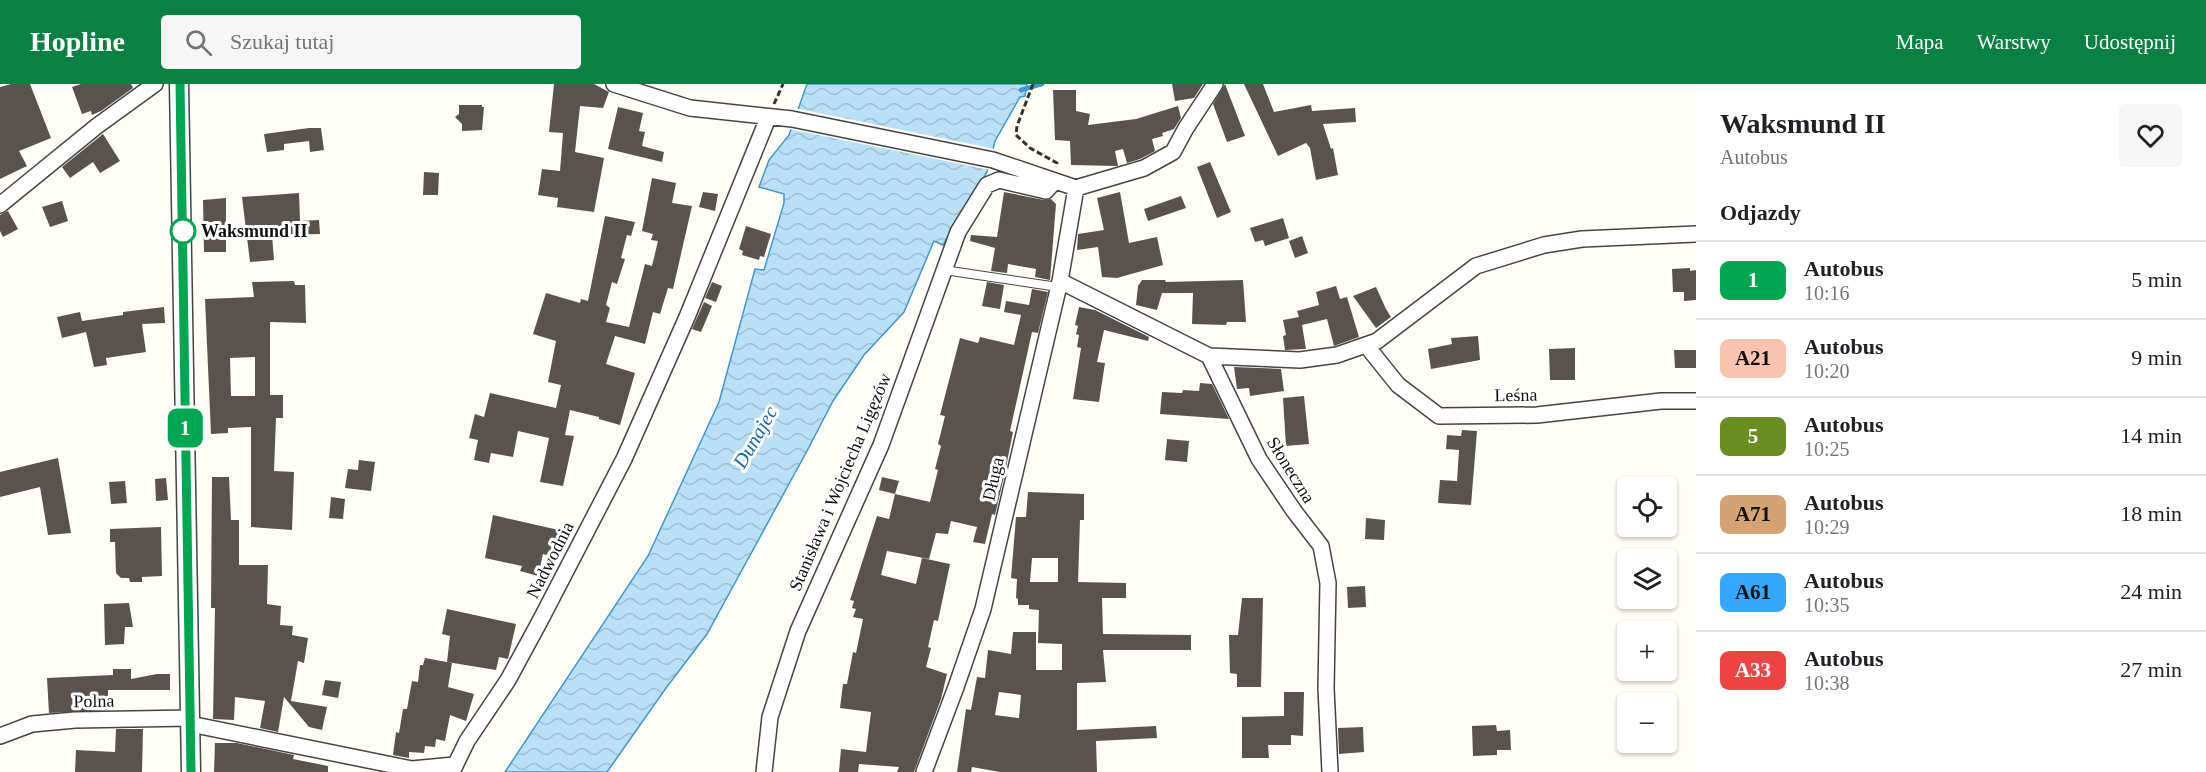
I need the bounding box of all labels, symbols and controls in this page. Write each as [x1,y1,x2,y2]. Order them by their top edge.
search box [161,15,581,69]
text: Hopline [30,26,125,57]
icon: search [182,26,215,59]
text: Szukaj tutaj [230,29,334,54]
text: Mapa [1896,30,1944,54]
text: Warstwy [1977,30,2051,54]
text: Udostępnij [2084,30,2176,54]
button: heart [2119,104,2182,167]
text: Waksmund II [1720,108,1886,139]
text: Autobus [1720,146,1788,168]
text: Odjazdy [1720,200,1801,225]
marker: Waksmund II [170,218,196,244]
place label: Waksmund II [201,221,308,241]
text: Autobus [1804,256,1883,281]
text: 5 min [2131,267,2182,292]
text: 1 [1748,268,1758,292]
text: 10:16 [1804,282,1850,304]
text: Autobus [1804,334,1883,359]
text: 9 min [2131,345,2182,370]
text: A21 [1735,346,1771,370]
text: 10:20 [1804,360,1850,382]
street label: Stanisława i Wojciecha Ligęzów [785,370,895,594]
street label: Leśna [1494,385,1538,405]
water label: Dunajec [728,402,782,473]
line badge: 1 [166,408,204,448]
text: Autobus [1804,412,1883,437]
text: 1 [180,416,190,440]
text: 14 min [2120,423,2182,448]
text: 5 [1748,424,1758,448]
street label: Słoneczna [1263,433,1319,507]
text: 10:25 [1804,438,1850,460]
street label: Długa [978,455,1008,503]
map controls [1617,477,1677,753]
button: locate [1617,477,1677,537]
text: Autobus [1804,490,1883,515]
text: 18 min [2120,501,2182,526]
text: A71 [1735,502,1771,526]
text: 10:29 [1804,516,1850,538]
street label: Nadwodnia [522,518,578,602]
button: layers [1617,549,1677,609]
text: Autobus [1804,568,1883,593]
text: 24 min [2120,579,2182,604]
text: A61 [1735,580,1771,604]
text: 10:35 [1804,594,1850,616]
button: + [1617,621,1677,681]
text: Autobus [1804,646,1883,671]
text: 27 min [2120,657,2182,682]
text: A33 [1735,658,1771,682]
text: 10:38 [1804,672,1850,694]
street label: Polna [73,691,115,711]
button: − [1617,693,1677,753]

